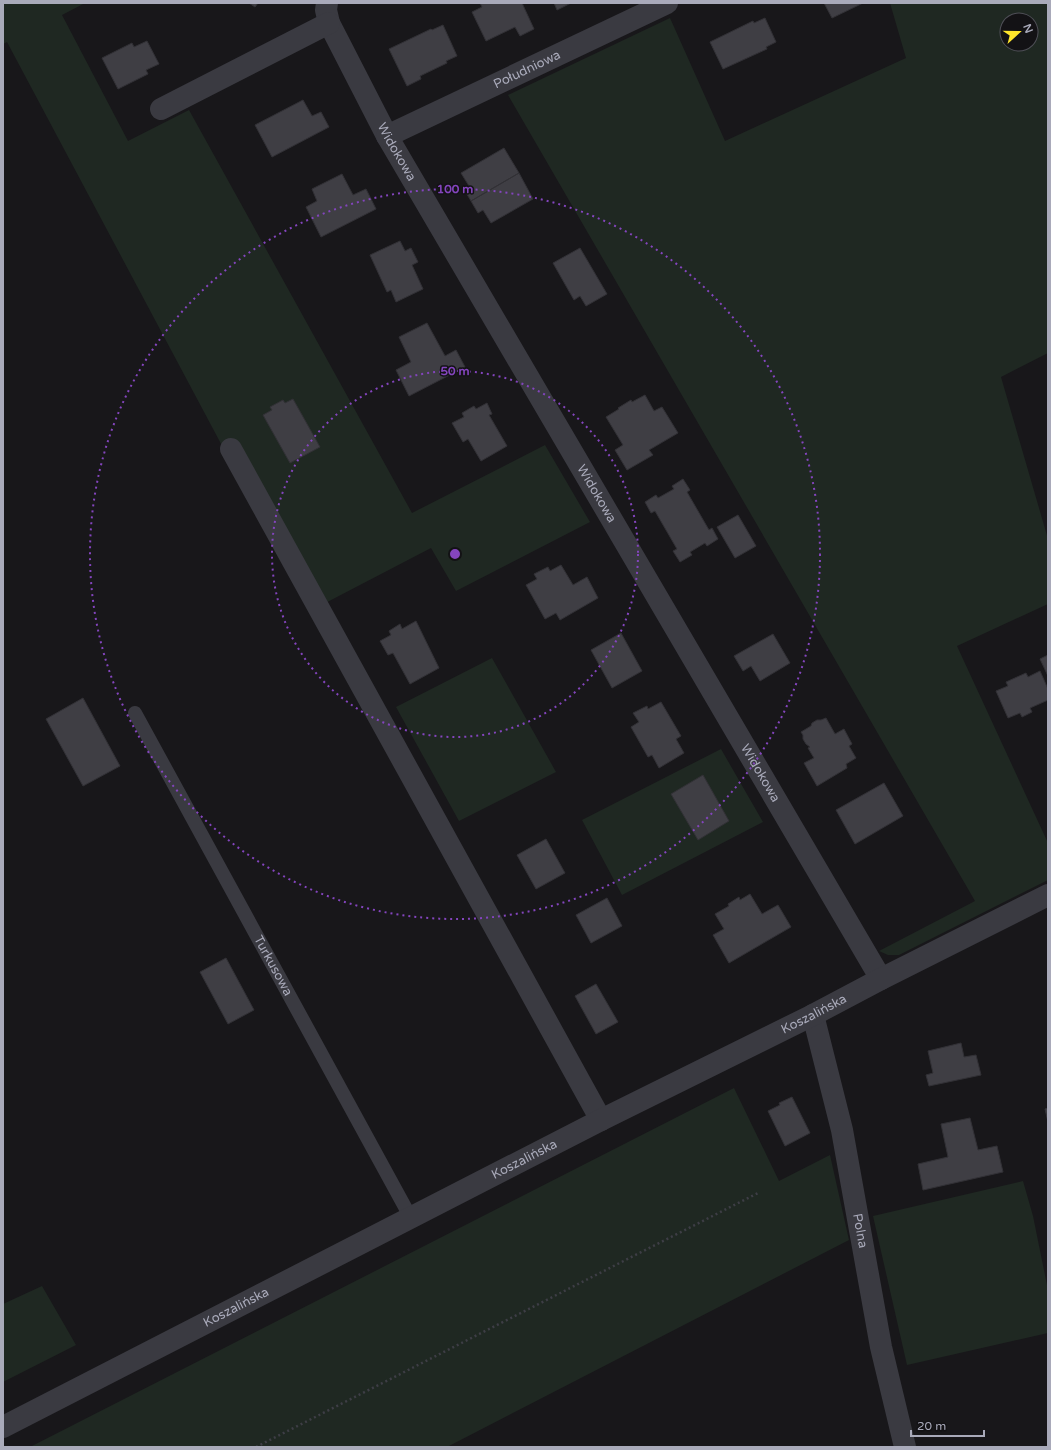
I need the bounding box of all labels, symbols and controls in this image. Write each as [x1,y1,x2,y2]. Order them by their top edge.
north arrow [999,12,1039,52]
text: N [1020,22,1036,35]
street label: Południowa [491,47,563,92]
street label: Widokowa [374,120,420,184]
text: 100 m [437,182,473,196]
text: 50 m [440,364,470,378]
street label: Widokowa [573,462,620,526]
centre of rings [448,547,462,561]
street label: Widokowa [737,741,784,805]
street label: Turkusowa [250,933,296,999]
street label: Koszalińska [778,991,849,1038]
street label: Koszalińska [489,1136,560,1183]
street label: Polna [849,1212,871,1249]
street label: Koszalińska [201,1284,272,1331]
scale bar [911,1412,984,1438]
text: 20 m [917,1419,946,1433]

